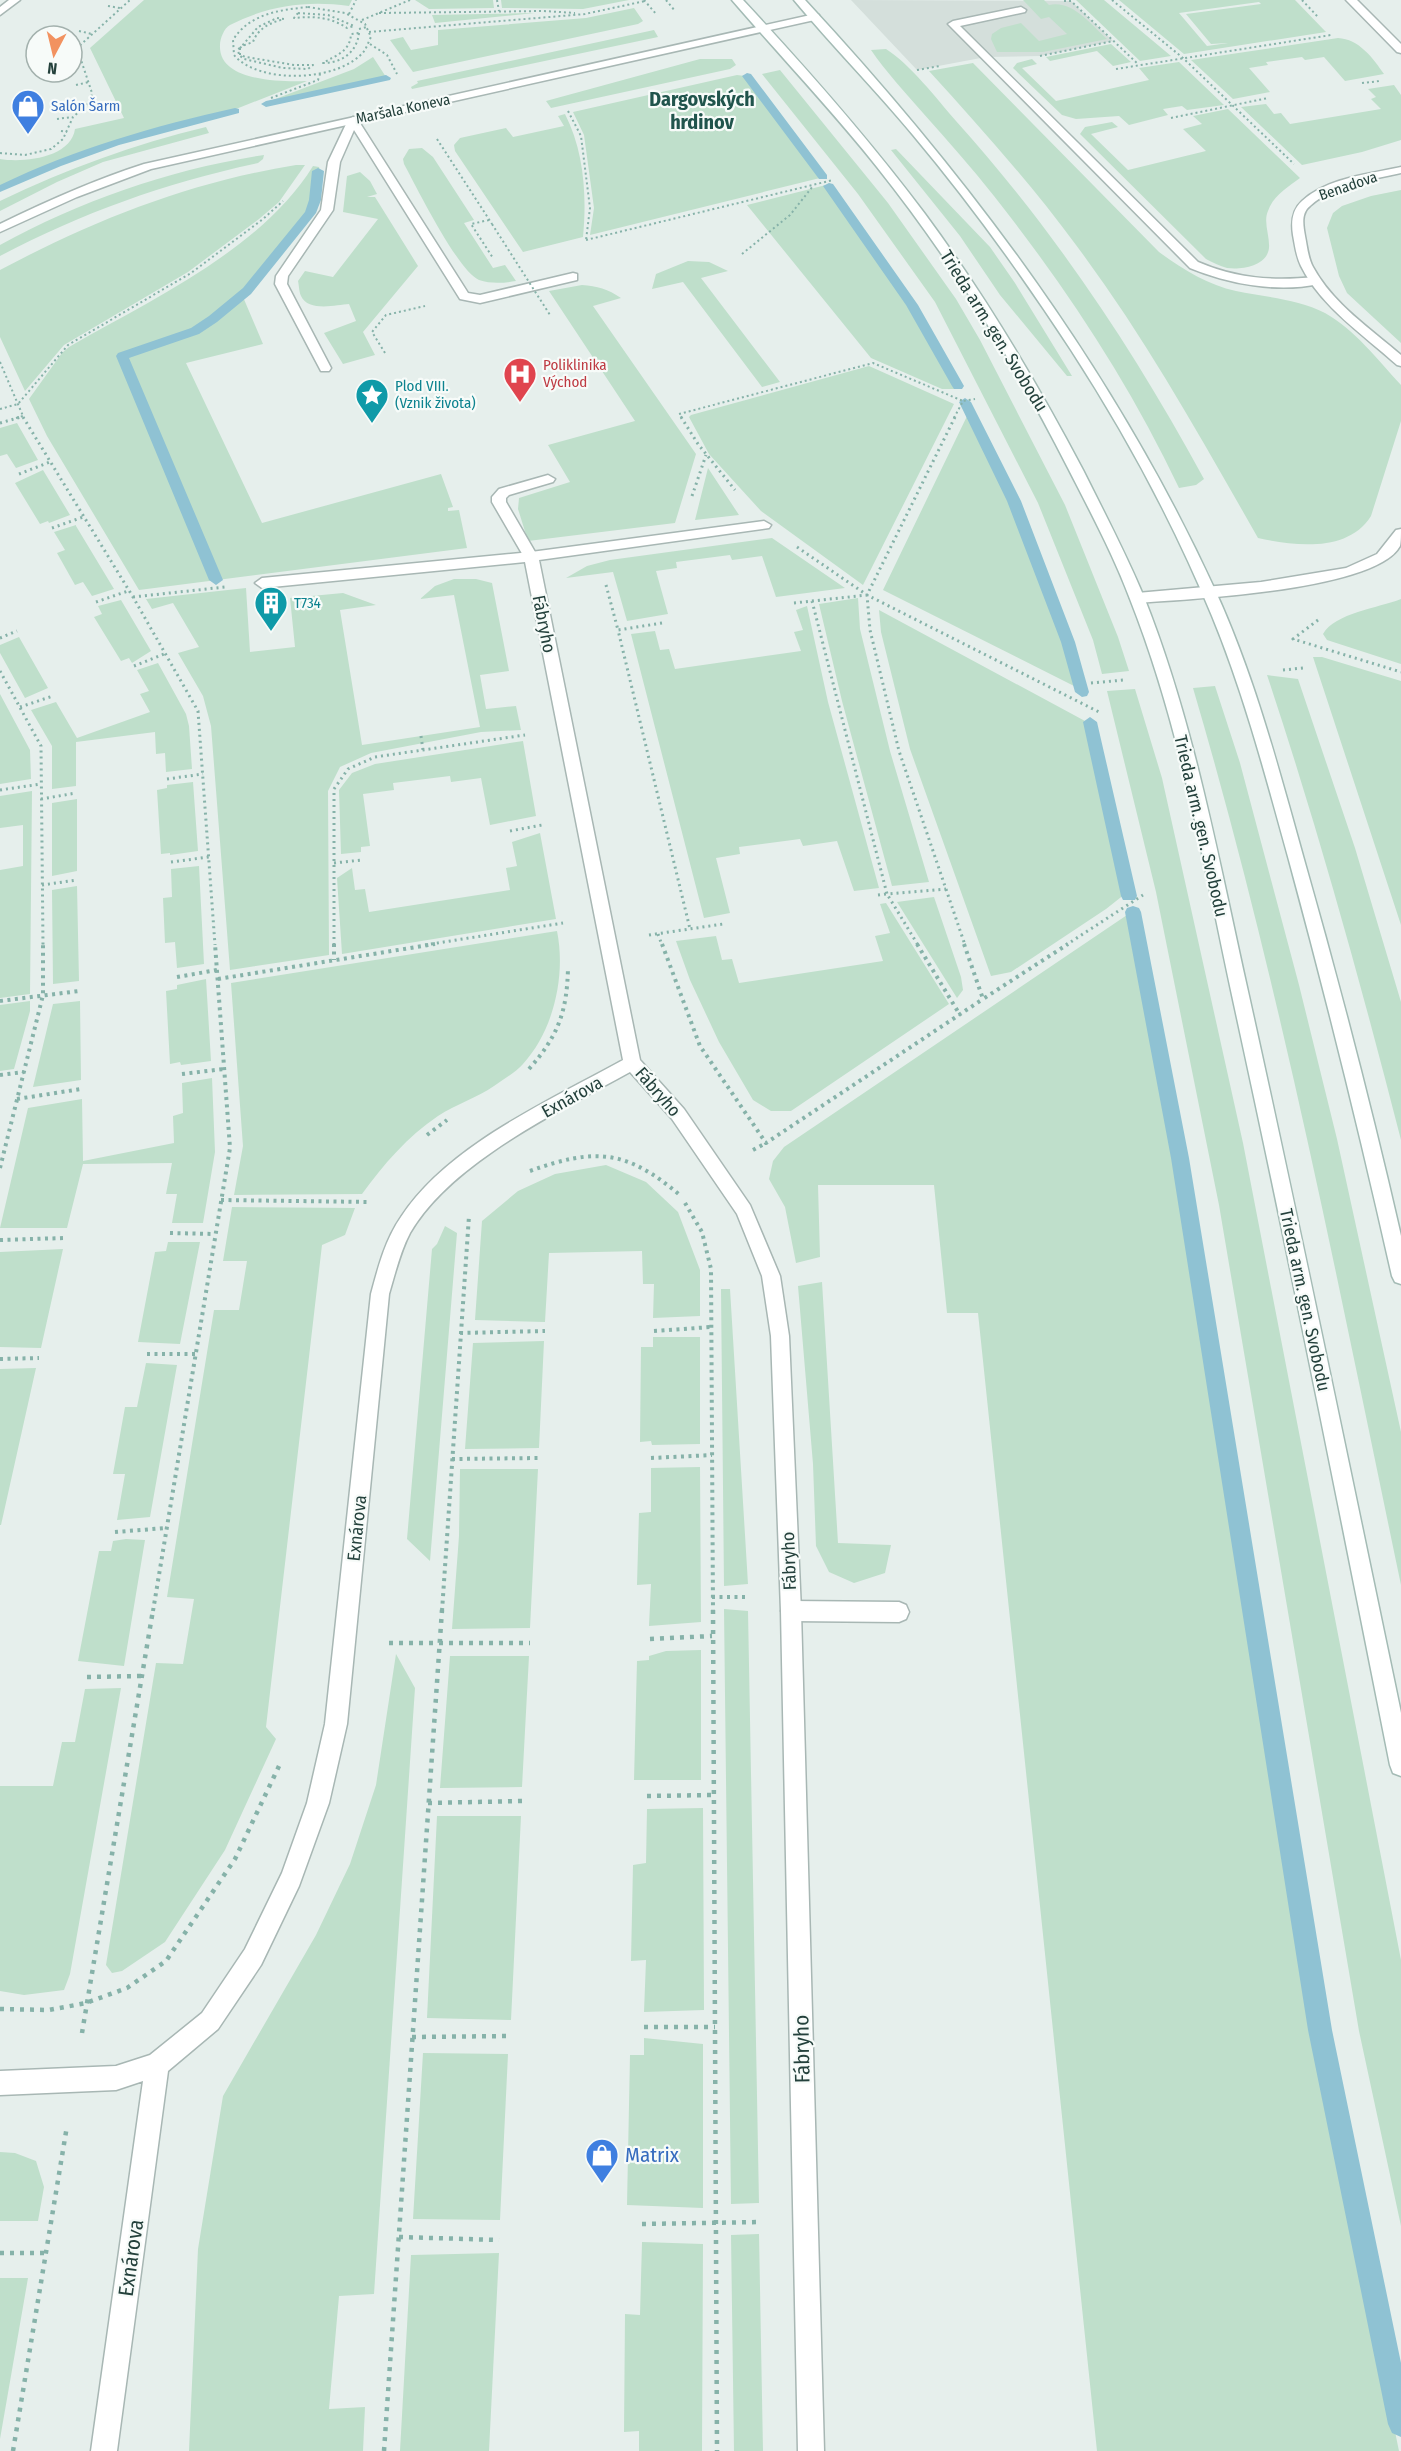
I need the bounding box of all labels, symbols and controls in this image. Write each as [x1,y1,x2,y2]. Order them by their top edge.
north arrow [24,24,84,84]
text: N [46,58,58,78]
district label: Dargovských hrdinov [649,87,755,134]
shop icon: Salón Šarm [10,88,46,135]
street label: Maršala Koneva [354,90,452,128]
place label: Salón Šarm [51,97,120,115]
street label: Benadova [1316,168,1380,204]
street label: Trieda arm. gen. Svobodu [935,246,1053,416]
hospital icon: Poliklinika Východ [502,356,538,403]
place label: Poliklinika Východ [543,356,607,391]
place icon: Plod VIII. (Vznik života) [354,377,390,424]
place label: Plod VIII. (Vznik života) [395,377,476,412]
building icon: T734 [253,585,289,632]
street label: Fábryho [528,593,560,655]
place label: T734 [294,594,321,612]
street label: Trieda arm. gen. Svobodu [1169,733,1233,919]
street label: Fábryho [631,1063,685,1121]
street label: Exnárova [538,1071,607,1123]
street label: Trieda arm. gen. Svobodu [1275,1207,1335,1393]
street label: Exnárova [343,1494,371,1562]
street label: Fábryho [777,1531,801,1591]
street label: Fábryho [788,2015,816,2083]
shop icon: Matrix [584,2137,620,2184]
place label: Matrix [625,2142,680,2168]
street label: Exnárova [113,2218,149,2298]

